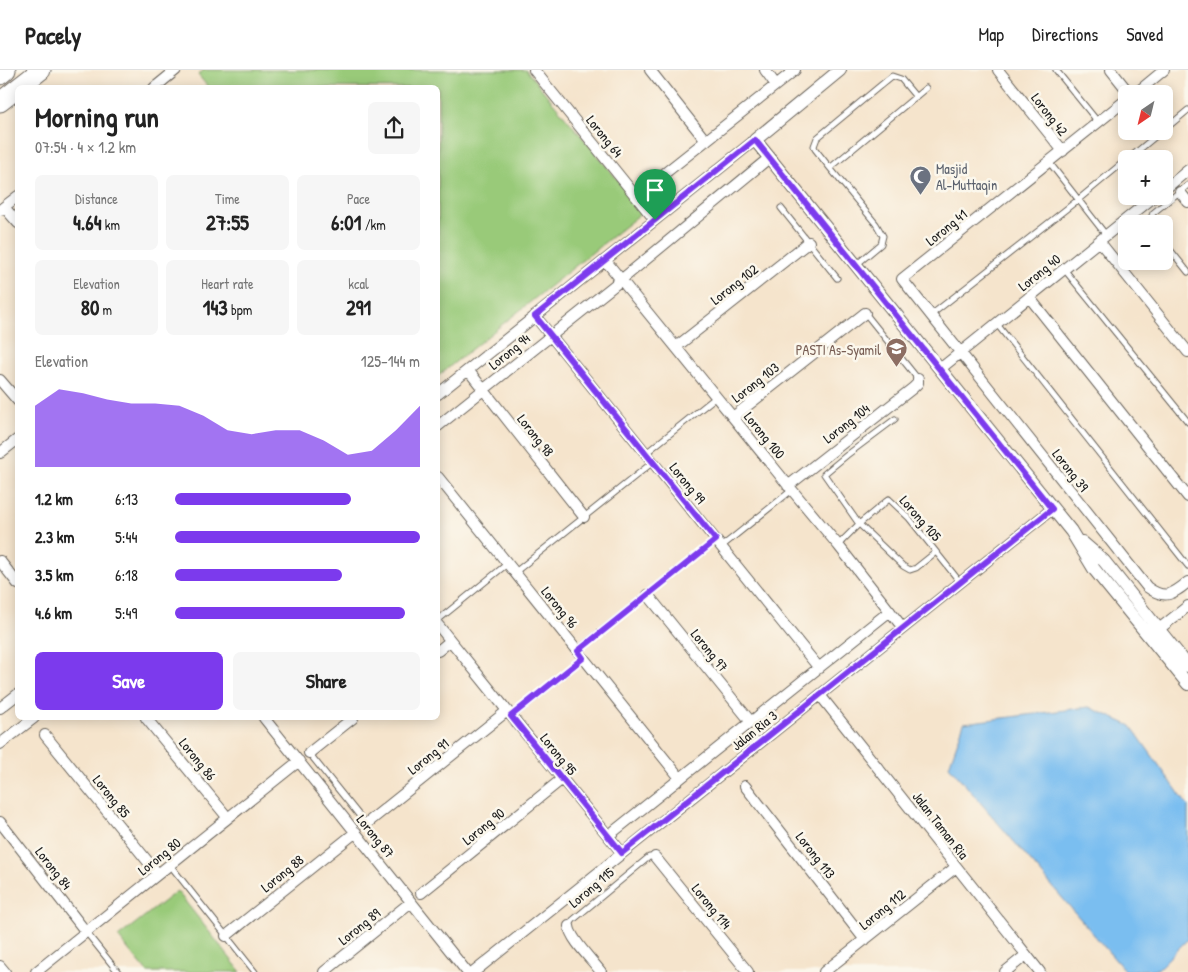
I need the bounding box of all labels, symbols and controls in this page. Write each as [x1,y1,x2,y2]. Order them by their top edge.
text: Pacely [25,19,81,51]
text: Map [979,22,1004,47]
text: Directions [1032,22,1098,47]
text: Saved [1126,22,1163,47]
north arrow [1118,85,1172,140]
map controls [1118,85,1173,270]
street label: Lorong 42 [1026,89,1073,140]
text: Morning run [35,98,159,136]
button: share [368,102,420,154]
street label: Lorong 64 [582,111,628,161]
text: 07:54 · 4 × 1.2 km [35,136,136,158]
button: + [1118,150,1173,205]
place label: Masjid Al-Muttaqin [936,159,997,195]
mosque icon: Masjid Al-Muttaqin [908,164,932,195]
pin [634,169,676,220]
icon: arrive [641,176,669,204]
text: Distance [75,189,118,208]
text: Time [215,189,240,208]
text: Pace [347,189,370,208]
street label: Lorong 41 [921,205,971,250]
text: 4.64 [73,208,102,237]
text: 27:55 [206,208,249,237]
text: 6:01 [331,208,361,237]
text: km [102,215,120,234]
text: /km [361,215,386,234]
button: − [1118,215,1173,270]
street label: Lorong 40 [1014,249,1065,296]
street label: Lorong 102 [706,259,763,309]
text: Elevation [73,274,120,293]
text: Heart rate [201,274,254,293]
text: kcal [348,274,369,293]
text: 80 [81,293,99,322]
text: 143 [203,293,228,322]
text: 291 [346,293,371,322]
text: m [99,300,112,319]
text: bpm [228,300,252,319]
street label: Lorong 94 [484,328,534,374]
school or university icon: PASTI As-Syamil [885,337,909,368]
place label: PASTI As-Syamil [796,340,881,360]
text: Elevation [35,350,88,372]
text: 125–144 m [361,350,420,372]
street label: Lorong 103 [727,357,783,407]
street label: Lorong 104 [819,399,874,448]
street label: Lorong 100 [739,408,790,463]
street label: Lorong 98 [513,410,559,461]
street label: Lorong 39 [1048,445,1094,496]
street label: Lorong 99 [665,458,710,508]
text: 1.2 km [35,488,73,510]
text: 6:13 [115,488,138,510]
street label: Lorong 105 [895,491,946,546]
text: 2.3 km [35,526,74,548]
text: 5:44 [115,526,137,548]
text: 3.5 km [35,564,74,586]
text: 6:18 [115,564,138,586]
street label: Lorong 96 [537,582,583,633]
text: 4.6 km [35,602,72,624]
text: 5:49 [115,602,137,624]
street label: Lorong 97 [686,625,733,676]
button: Save [35,652,223,710]
button: Share [233,652,420,710]
street label: Jalan Ria 3 [727,706,781,754]
street label: Lorong 95 [536,729,582,780]
street label: Lorong 86 [174,734,221,785]
street label: Lorong 91 [403,734,453,779]
street label: Lorong 85 [88,771,135,822]
street label: Jalan Taman Ria [909,787,974,863]
street label: Lorong 90 [458,803,509,850]
street label: Lorong 87 [352,810,399,862]
street label: Lorong 113 [791,828,840,883]
street label: Lorong 80 [134,833,185,880]
street label: Lorong 84 [31,843,77,894]
street label: Lorong 88 [257,850,308,897]
street label: Lorong 115 [564,862,618,912]
street label: Lorong 114 [687,879,736,933]
street label: Lorong 112 [855,884,910,934]
street label: Lorong 89 [334,903,385,950]

